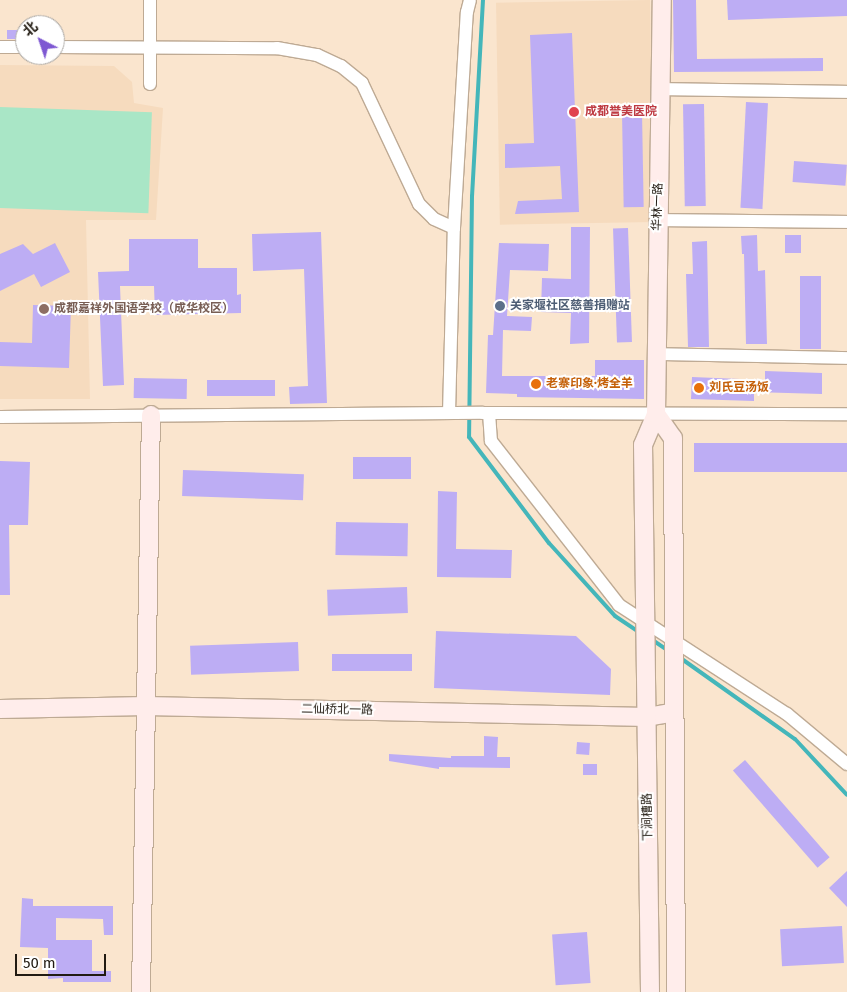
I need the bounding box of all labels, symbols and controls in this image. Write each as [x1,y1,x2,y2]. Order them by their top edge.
north arrow [15,15,65,65]
text: 北 [20,18,41,40]
marker: 成都誉美医院 [567,105,581,119]
place label: 成都誉美医院 [585,105,657,119]
street label: 华林一路 [650,183,666,231]
place label: 关家堰社区慈善捐赠站 [510,299,630,313]
marker: 关家堰社区慈善捐赠站 [494,300,506,312]
place label: 成都嘉祥外国语学校（成华校区） [54,302,234,316]
marker: 成都嘉祥外国语学校（成华校区） [38,303,50,315]
place label: 老寨印象·烤全羊 [546,377,633,391]
marker: 老寨印象·烤全羊 [530,378,542,390]
place label: 刘氏豆汤饭 [709,381,769,395]
marker: 刘氏豆汤饭 [693,382,705,394]
street label: 二仙桥北一路 [301,702,373,718]
street label: 下涧槽路 [640,793,656,841]
scale bar [18,944,109,976]
text: 50 m [23,954,56,972]

